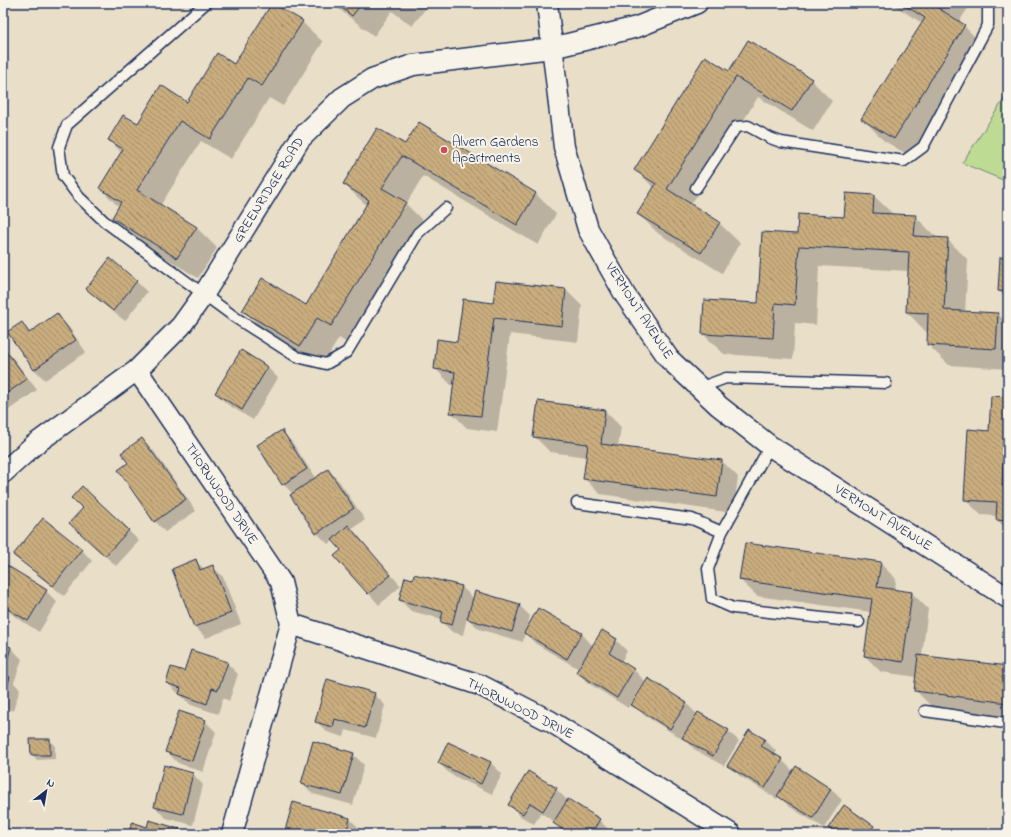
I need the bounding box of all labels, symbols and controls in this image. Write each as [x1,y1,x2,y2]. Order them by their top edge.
place label: Alvern Gardens Apartments [452,132,539,169]
street label: GREENRIDGE ROAD [228,133,310,247]
marker: Alvern Gardens Apartments [439,145,449,155]
street label: VERMONT AVENUE [599,257,678,364]
street label: THORNWOOD DRIVE [179,439,263,549]
street label: VERMONT AVENUE [829,479,936,557]
street label: THORNWOOD DRIVE [463,673,577,745]
north arrow [26,771,66,811]
text: N [43,775,58,792]

